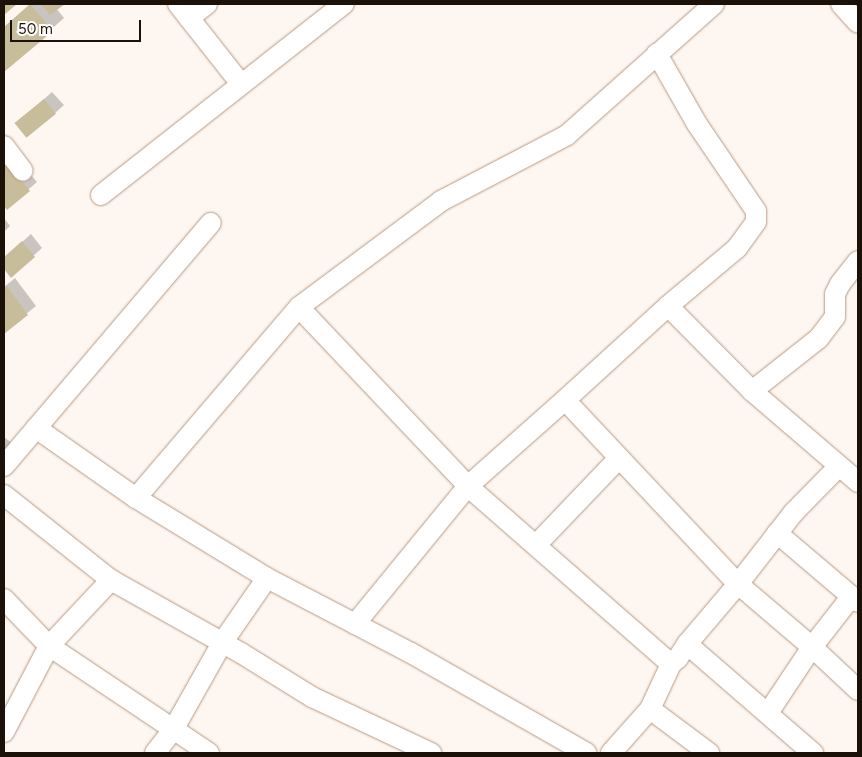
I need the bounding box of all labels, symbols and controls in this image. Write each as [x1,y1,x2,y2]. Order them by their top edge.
scale bar [12,10,144,42]
text: 50 m [18,20,53,38]

